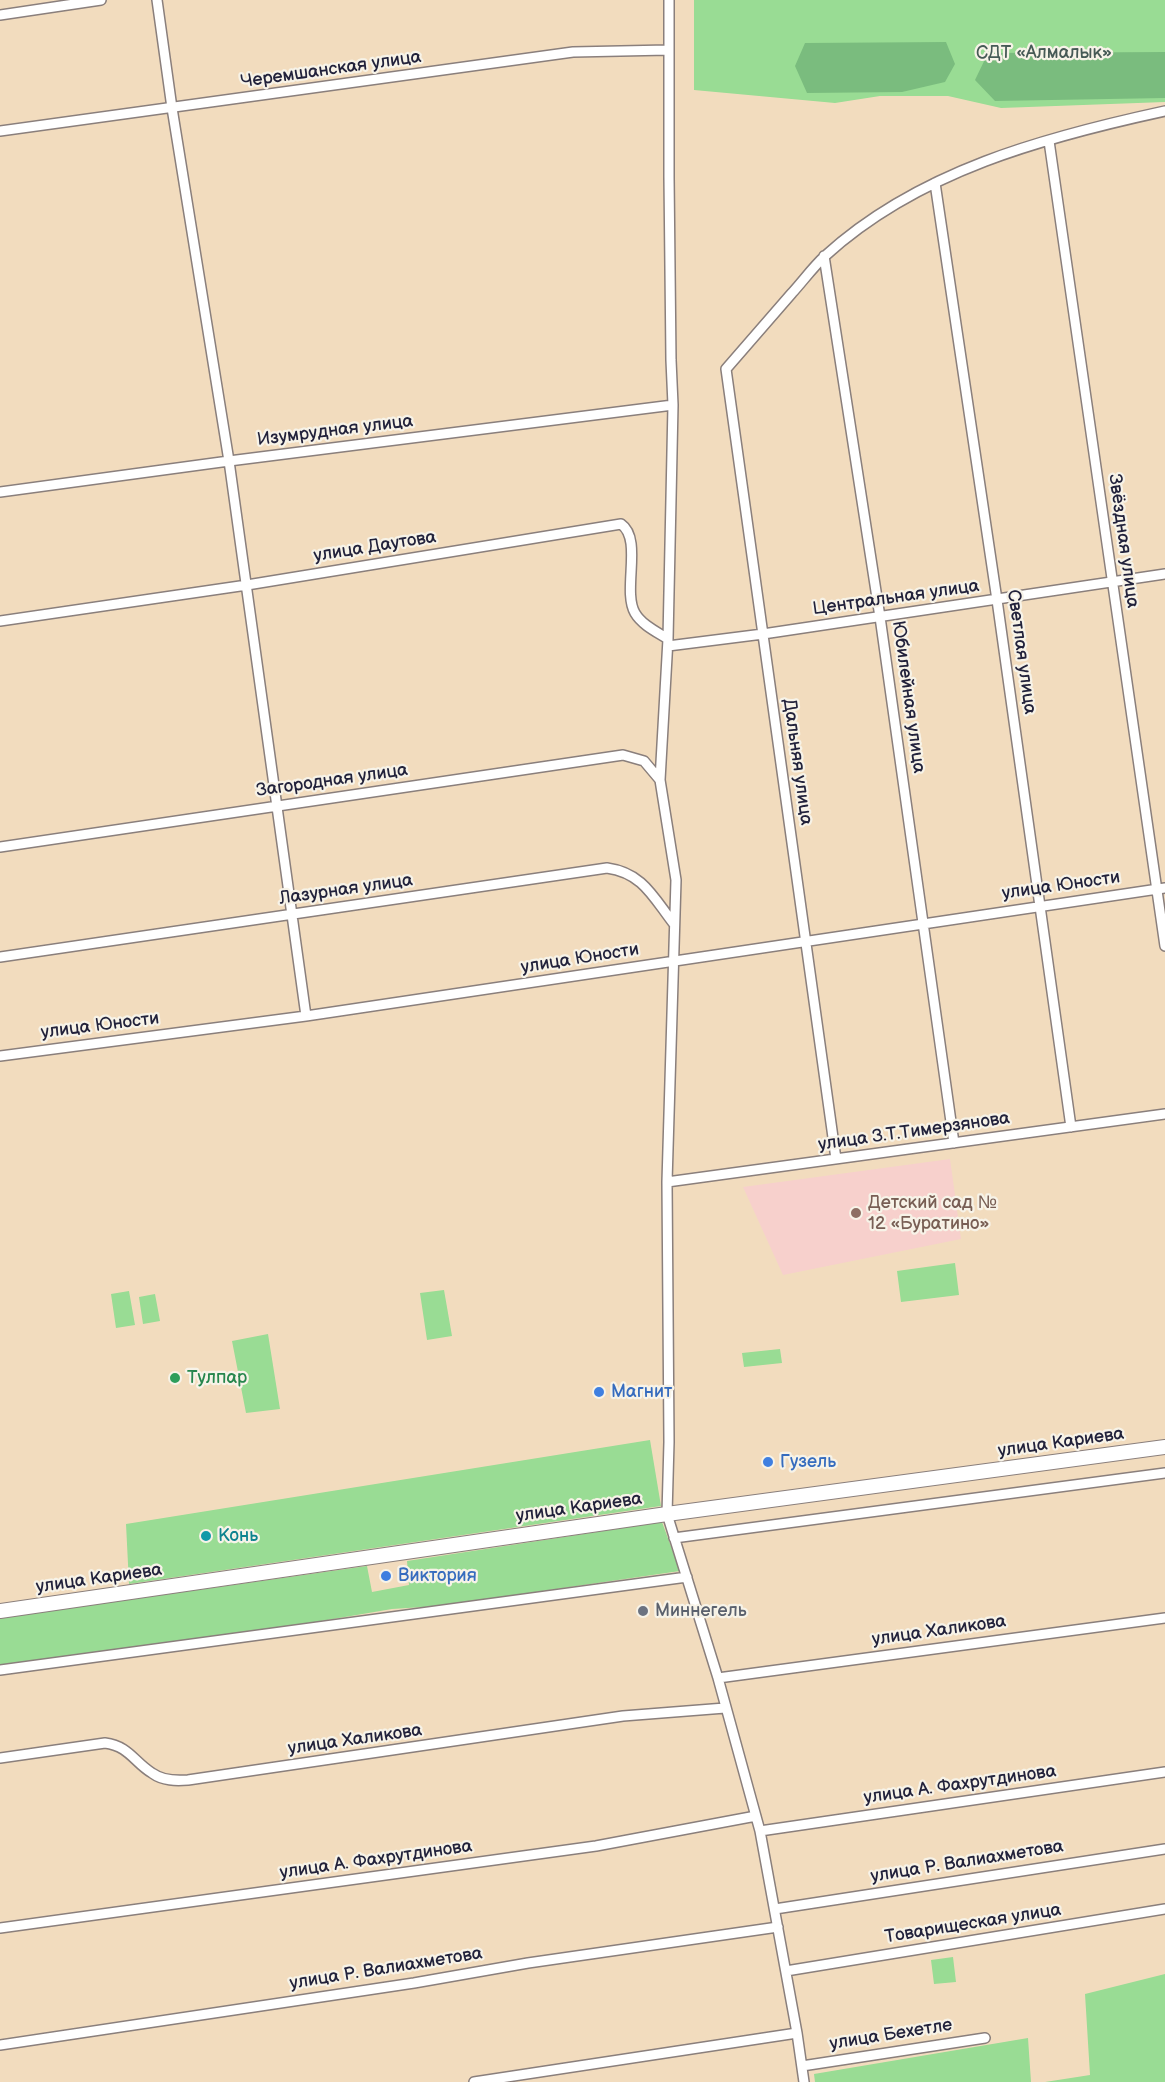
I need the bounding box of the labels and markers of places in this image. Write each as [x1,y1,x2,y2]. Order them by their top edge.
place label: Детский сад № 12 «Буратино» [868,1192,997,1234]
marker: Детский сад № 12 «Буратино» [849,1206,863,1220]
place label: Тулпар [187,1367,247,1389]
marker: Тулпар [168,1371,182,1385]
place label: Магнит [611,1381,672,1403]
marker: Магнит [592,1385,606,1399]
place label: Гузель [780,1451,836,1473]
marker: Гузель [761,1455,775,1469]
place label: Конь [218,1525,258,1547]
marker: Конь [199,1529,213,1543]
place label: Виктория [398,1565,477,1587]
marker: Виктория [379,1569,393,1583]
place label: Миннегель [655,1600,747,1622]
marker: Миннегель [636,1604,650,1618]

